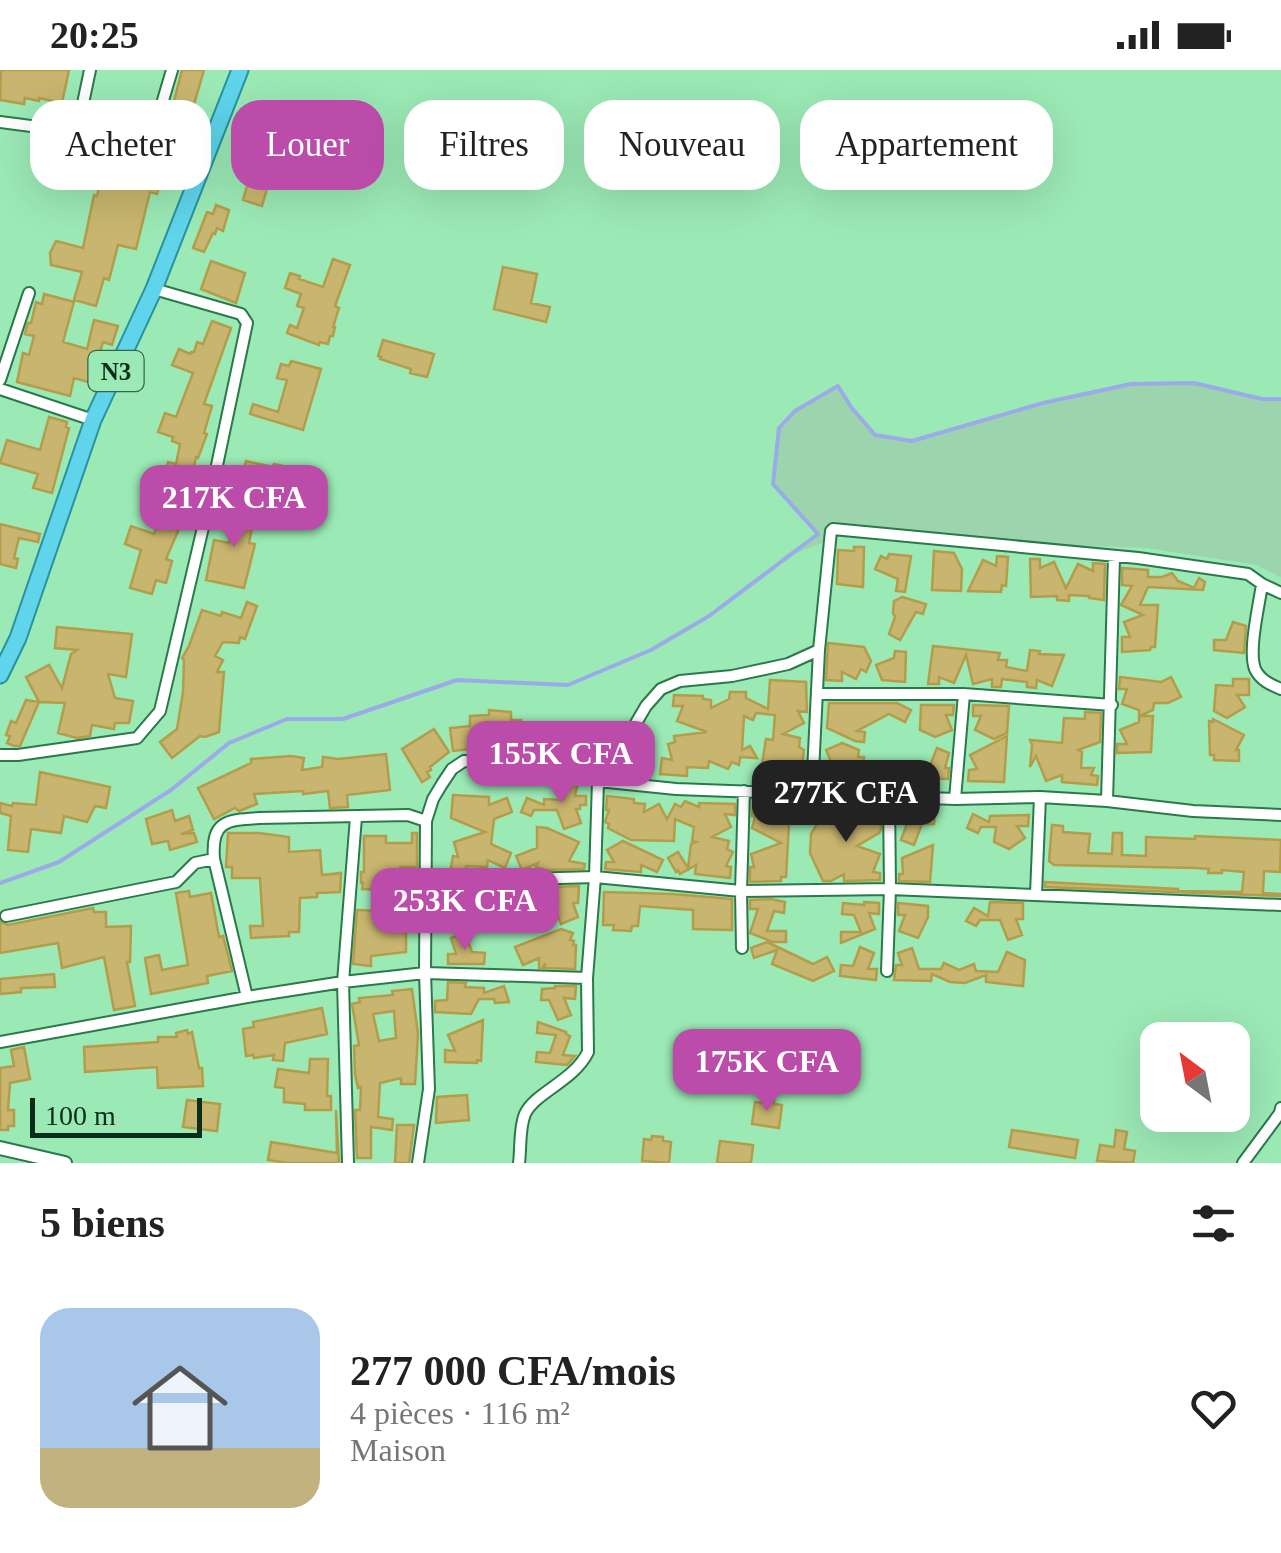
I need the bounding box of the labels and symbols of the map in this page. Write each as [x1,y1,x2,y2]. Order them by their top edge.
road number: N3 [88,351,144,391]
pin: 217K CFA [131,465,337,550]
pin: 155K CFA [458,721,664,806]
pin: 277K CFA [743,760,949,845]
pin: 253K CFA [362,868,568,953]
north arrow [1140,1022,1250,1132]
pin: 175K CFA [664,1029,870,1114]
scale bar [30,1093,202,1138]

